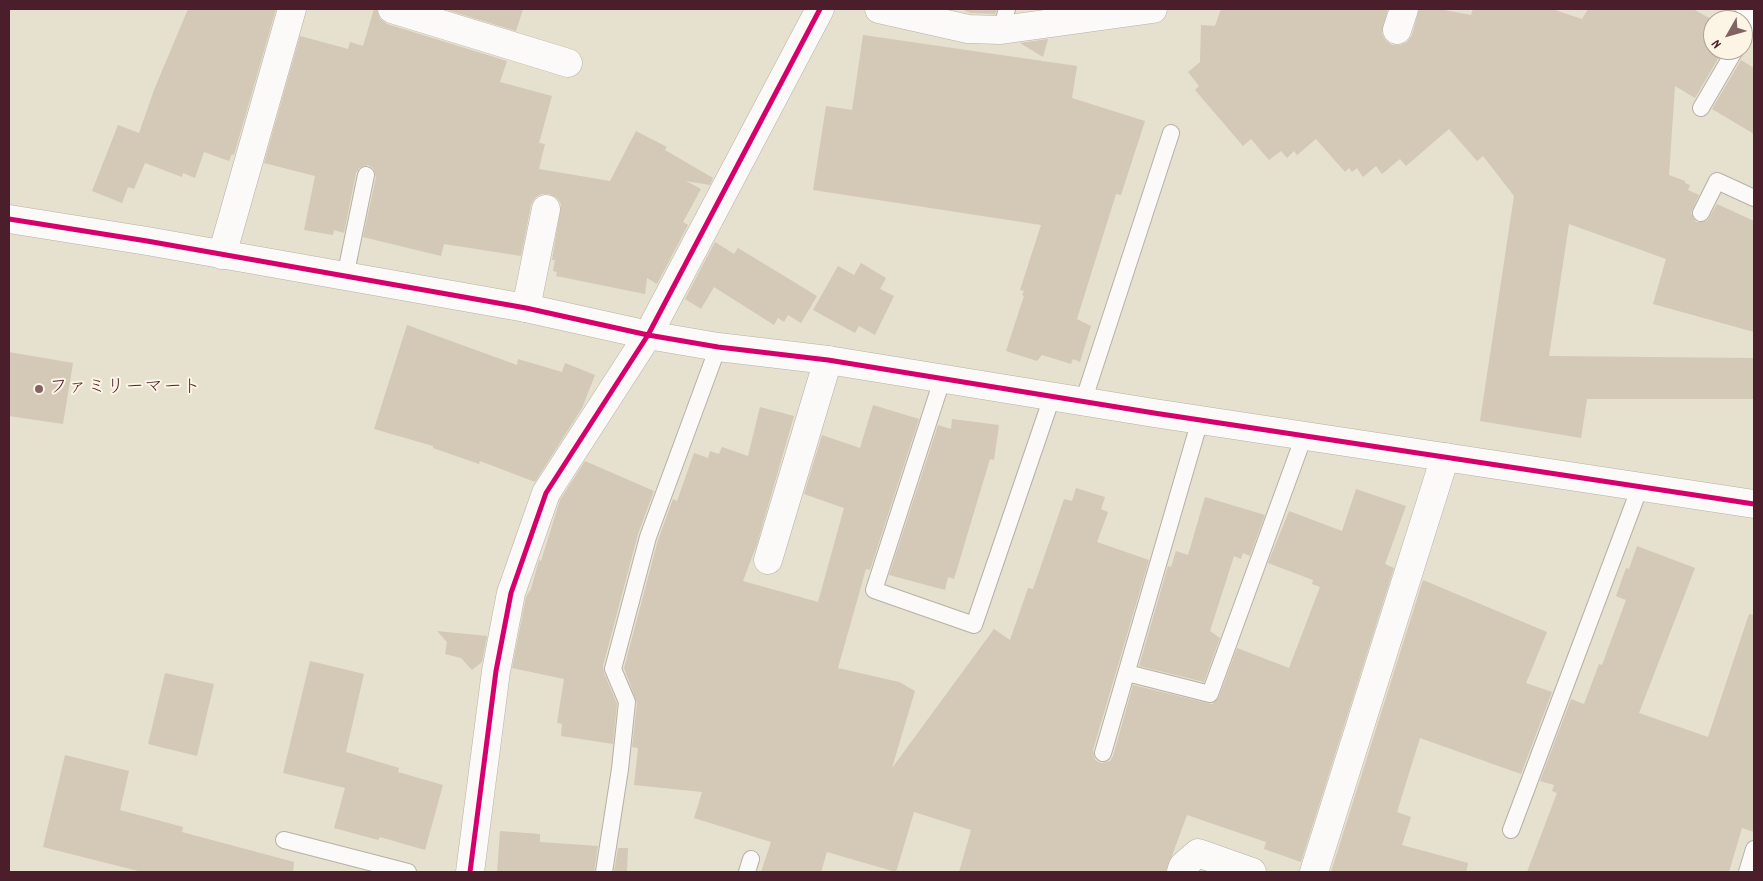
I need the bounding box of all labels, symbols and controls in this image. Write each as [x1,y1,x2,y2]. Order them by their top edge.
north arrow [1703,10,1753,60]
text: N [1707,35,1727,53]
place label: ファミリーマート [49,378,201,400]
marker: ファミリーマート [33,383,45,395]

